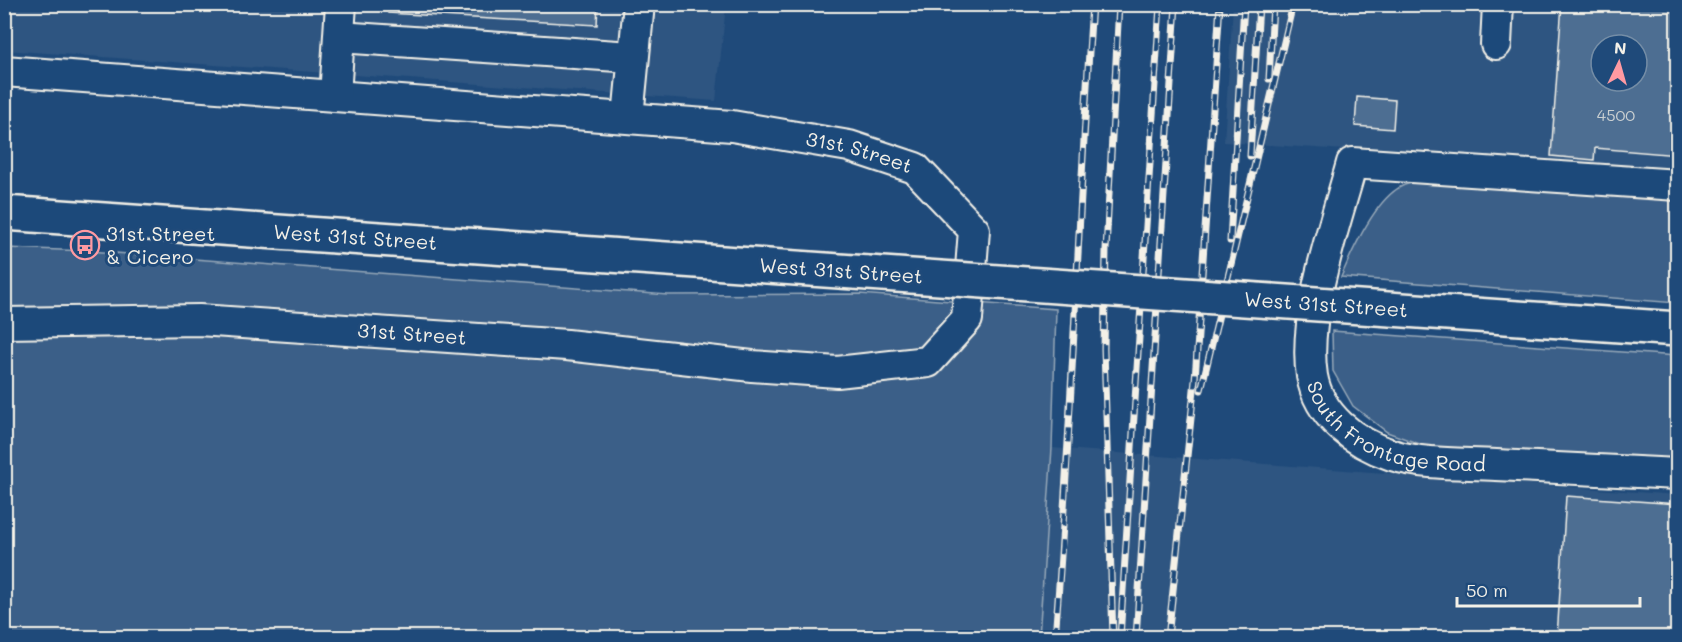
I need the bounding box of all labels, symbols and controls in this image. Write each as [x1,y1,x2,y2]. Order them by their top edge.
north arrow [1589,33,1649,93]
text: N [1613,37,1627,59]
house number: 4500 [1597,104,1635,125]
street label: 31st Street [804,125,916,178]
street label: West 31st Street [272,218,438,255]
place label: 31st Street & Cicero [106,220,215,269]
bus stop icon: 31st Street & Cicero [69,229,101,261]
street label: West 31st Street [758,251,924,289]
street label: West 31st Street [1243,285,1409,322]
street label: 31st Street [357,316,467,350]
street label: South Frontage Road [1302,377,1486,476]
scale bar [1457,570,1640,608]
text: 50 m [1466,578,1508,602]

